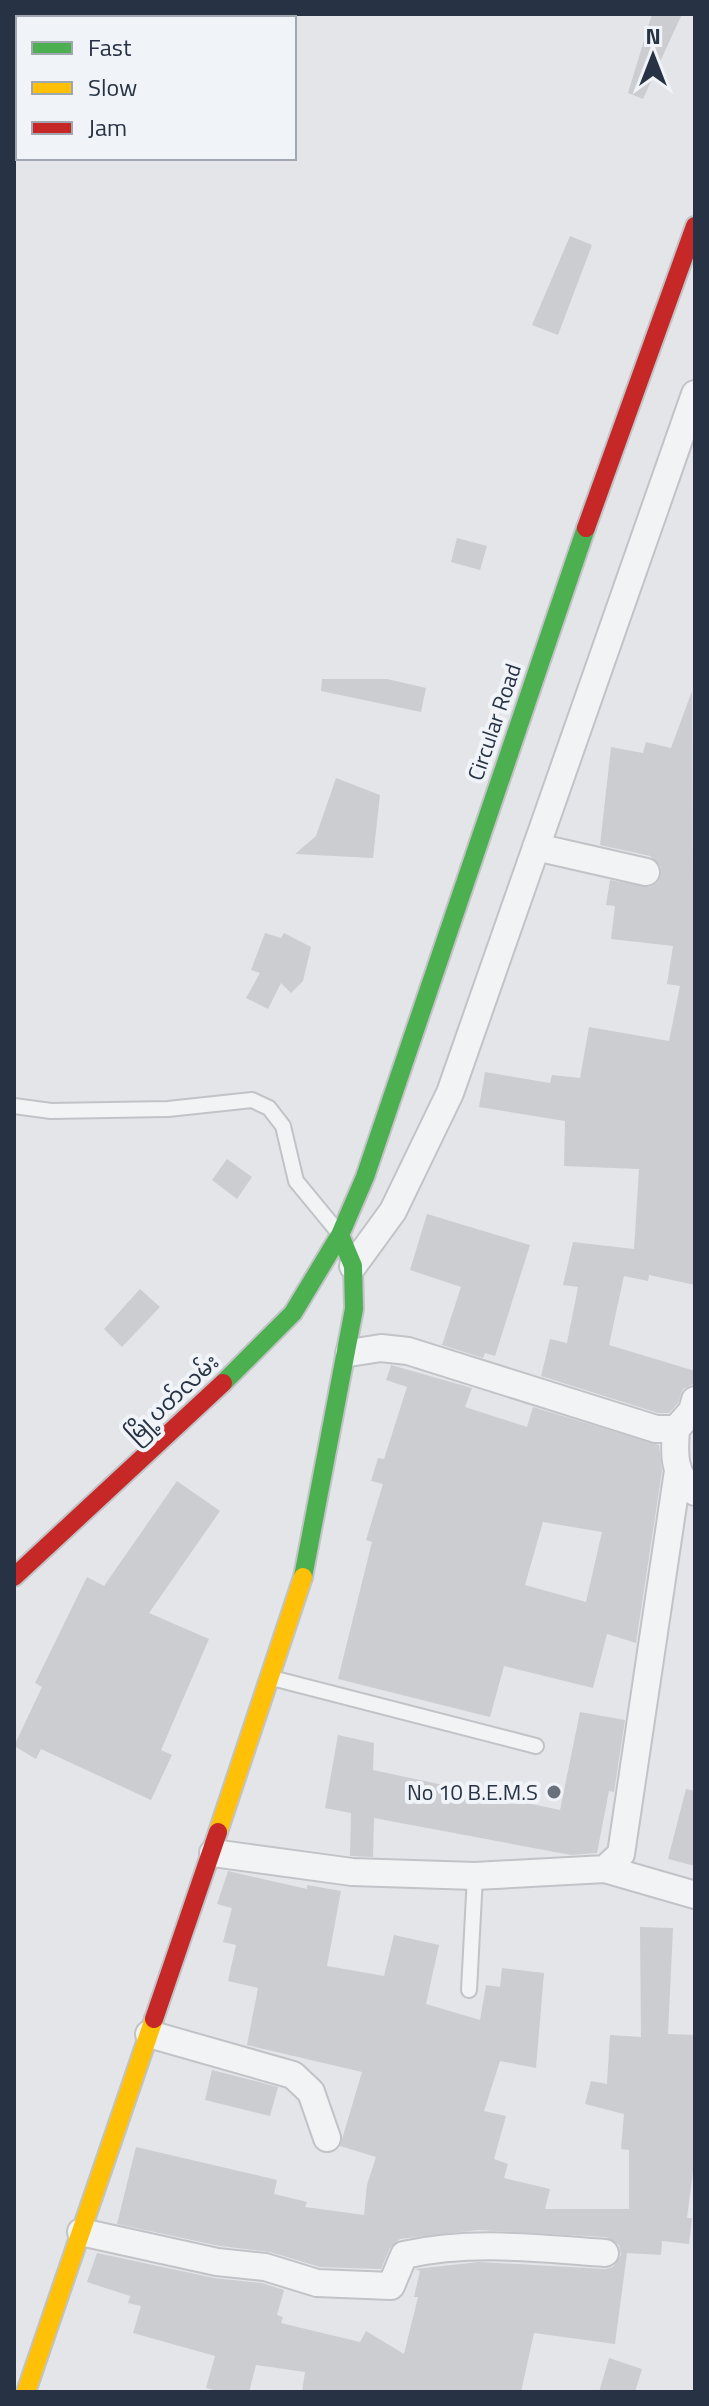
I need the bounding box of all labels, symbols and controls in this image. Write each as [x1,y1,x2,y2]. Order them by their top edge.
legend [16,16,296,160]
north arrow [613,16,693,96]
text: N [645,19,661,53]
text: Fast [88,29,132,65]
text: Slow [88,69,137,105]
text: Jam [88,109,127,145]
street label: Circular Road [458,659,530,785]
street label: မြို့ပတ်လမ်း [118,1346,227,1451]
place label: No 10 B.E.M.S [407,1775,538,1809]
marker: No 10 B.E.M.S [545,1783,563,1801]

